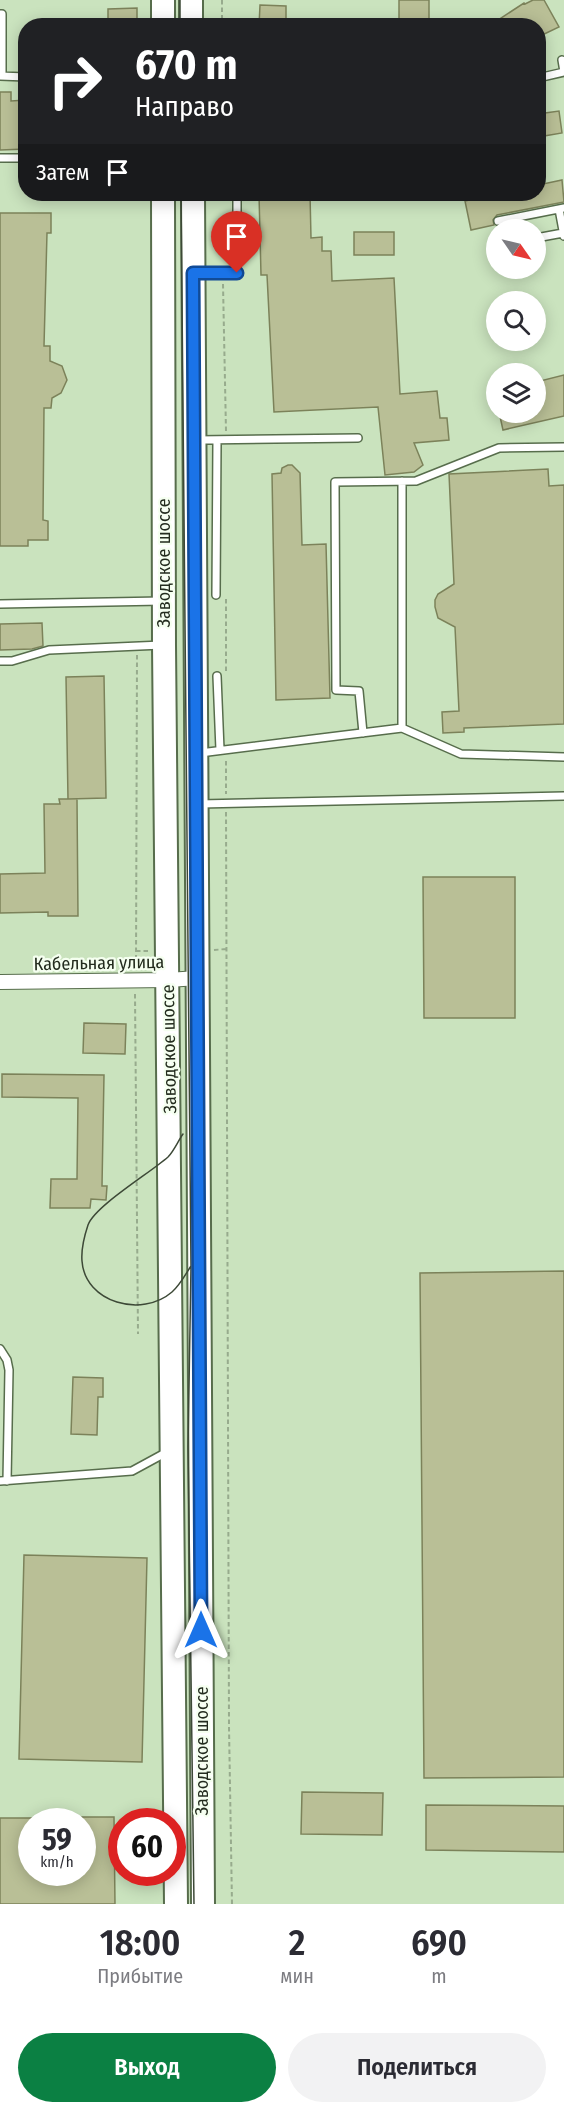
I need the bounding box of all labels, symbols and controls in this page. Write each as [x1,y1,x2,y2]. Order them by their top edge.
text: 670 m [135,40,237,90]
icon: right [36,42,114,120]
text: Направо [135,91,234,123]
icon: arrive [101,156,134,189]
text: Затем [36,159,89,186]
pin [211,211,262,273]
north arrow [486,219,546,279]
map controls [486,219,546,423]
icon: arrive [220,220,253,253]
button: search [486,291,546,351]
button: layers [486,363,546,423]
street label: Заводское шоссе [153,498,175,628]
street label: Кабельная улица [34,951,165,975]
street label: Заводское шоссе [157,984,181,1114]
position arrow [169,1598,233,1662]
street label: Заводское шоссе [191,1686,213,1816]
speed limit sign: 60 [108,1808,186,1886]
text: 59 [42,1822,72,1858]
text: km/h [40,1853,74,1871]
text: 18:00 [100,1921,181,1965]
text: 2 [289,1921,305,1965]
text: 690 [411,1921,467,1965]
text: Прибытие [97,1964,183,1988]
text: мин [280,1964,314,1988]
text: m [431,1964,447,1988]
button: Выход [18,2033,276,2102]
button: Поделиться [288,2033,546,2102]

